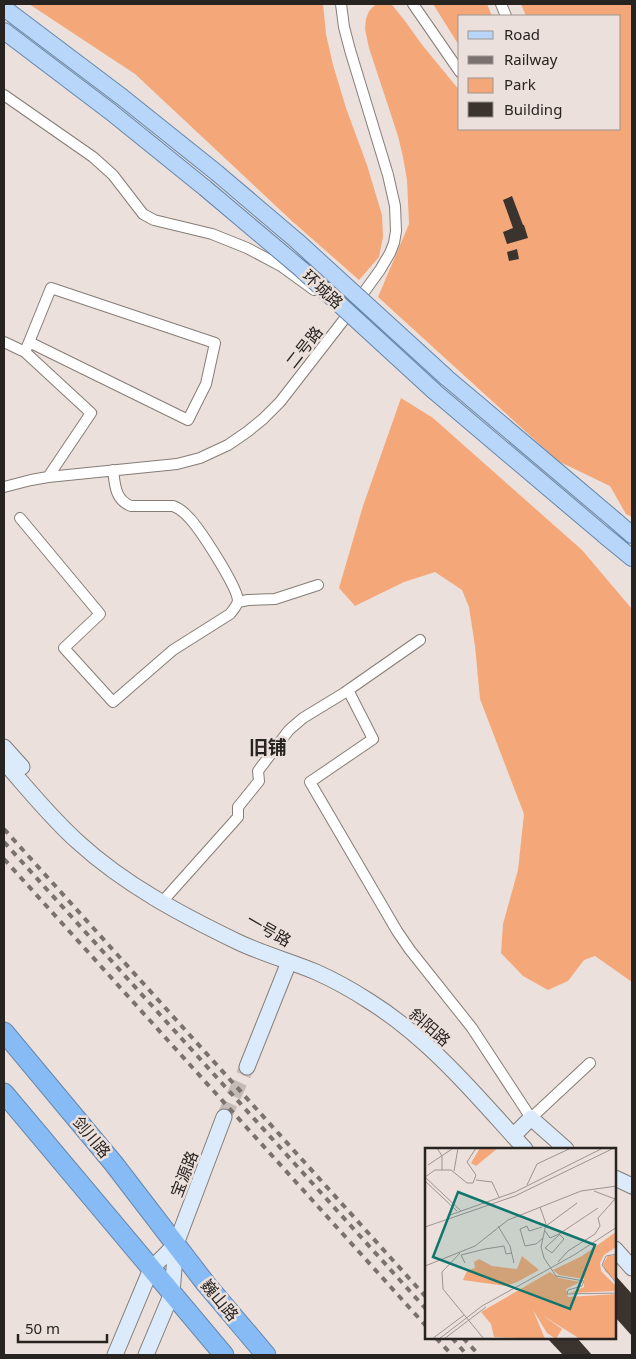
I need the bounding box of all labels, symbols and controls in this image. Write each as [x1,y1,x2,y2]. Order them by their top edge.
legend [458,15,621,130]
text: Road [504,24,540,44]
text: Railway [504,49,558,69]
text: Park [504,74,536,94]
text: Building [504,99,562,119]
street label: 环城路 [298,265,348,313]
street label: 二号路 [281,321,327,373]
district label: 旧铺 [249,734,287,760]
street label: 一号路 [243,908,295,952]
street label: 斜阳路 [405,1003,455,1051]
street label: 剑川路 [68,1112,116,1162]
street label: 宝源路 [165,1148,203,1200]
inset map [425,1148,616,1339]
street label: 巍山路 [196,1275,244,1325]
scale bar [18,1312,106,1344]
text: 50 m [25,1318,60,1338]

